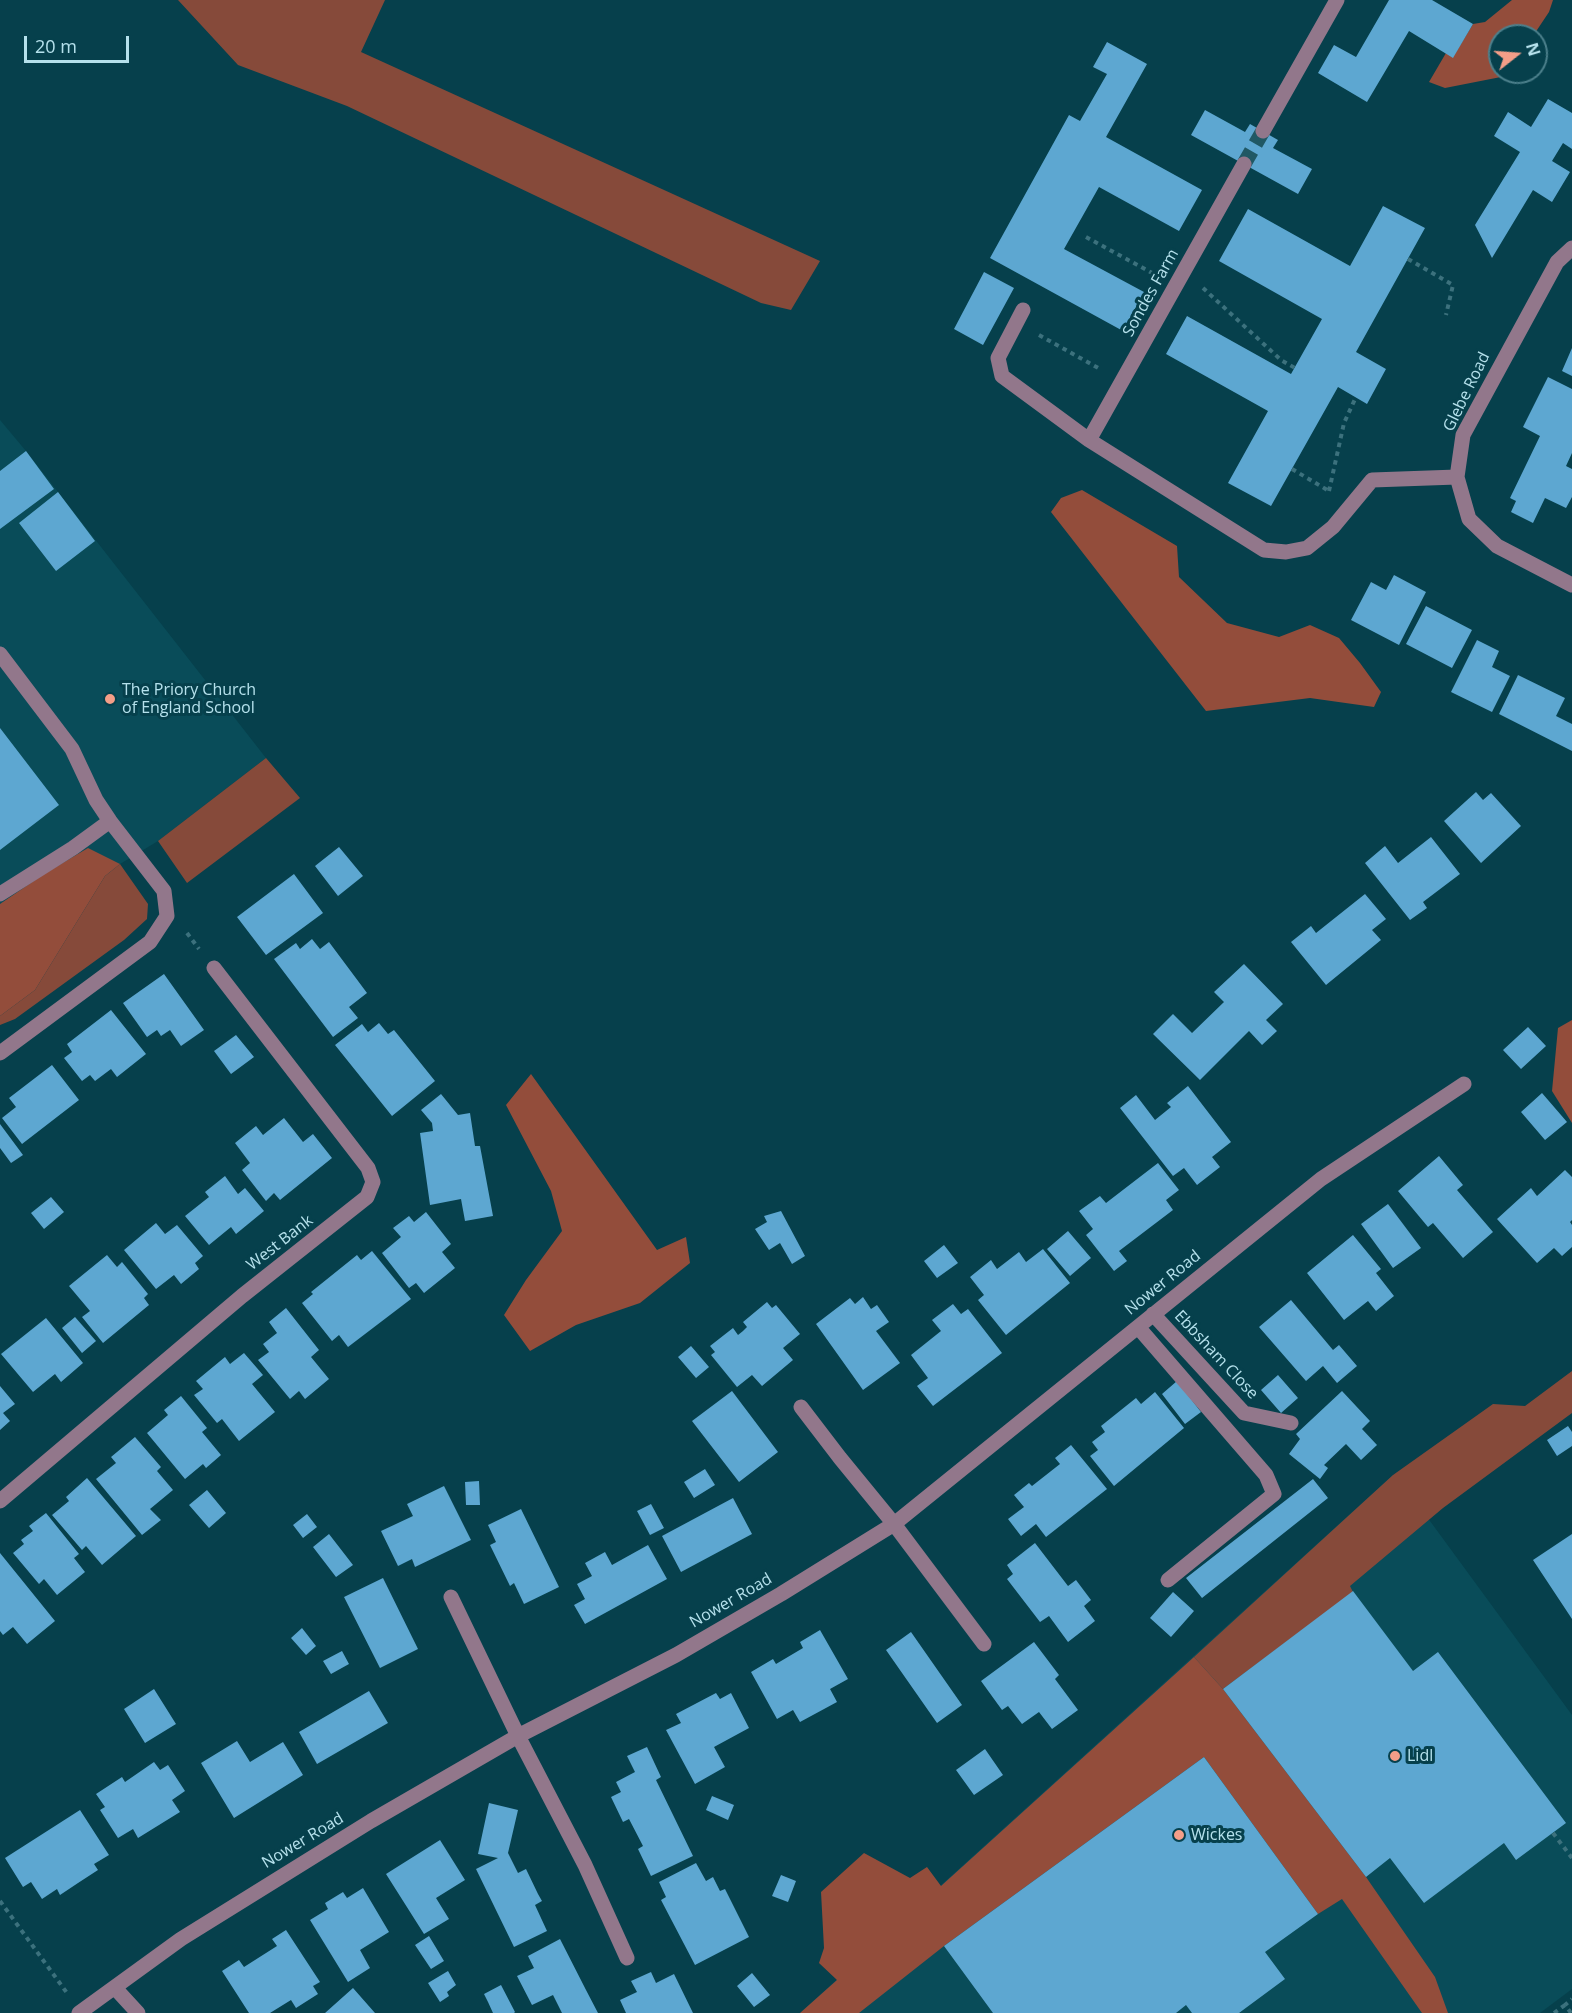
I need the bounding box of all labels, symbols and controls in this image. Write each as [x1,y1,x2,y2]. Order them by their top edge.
scale bar [27,24,132,62]
north arrow [1488,24,1548,84]
text: 20 m [35,34,77,58]
text: N [1521,40,1546,59]
street label: Sondes Farm [1119,246,1183,340]
street label: Glebe Road [1440,349,1494,435]
place label: The Priory Church of England School [122,680,256,718]
marker: The Priory Church of England School [103,692,117,706]
street label: West Bank [243,1211,317,1275]
street label: Nower Road [1121,1247,1205,1319]
street label: Ebbsham Close [1170,1307,1262,1403]
street label: Nower Road [686,1570,776,1632]
place label: Lidl [1407,1746,1433,1766]
marker: Lidl [1388,1749,1402,1763]
street label: Nower Road [259,1809,347,1873]
place label: Wickes [1191,1825,1242,1845]
marker: Wickes [1172,1828,1186,1842]

